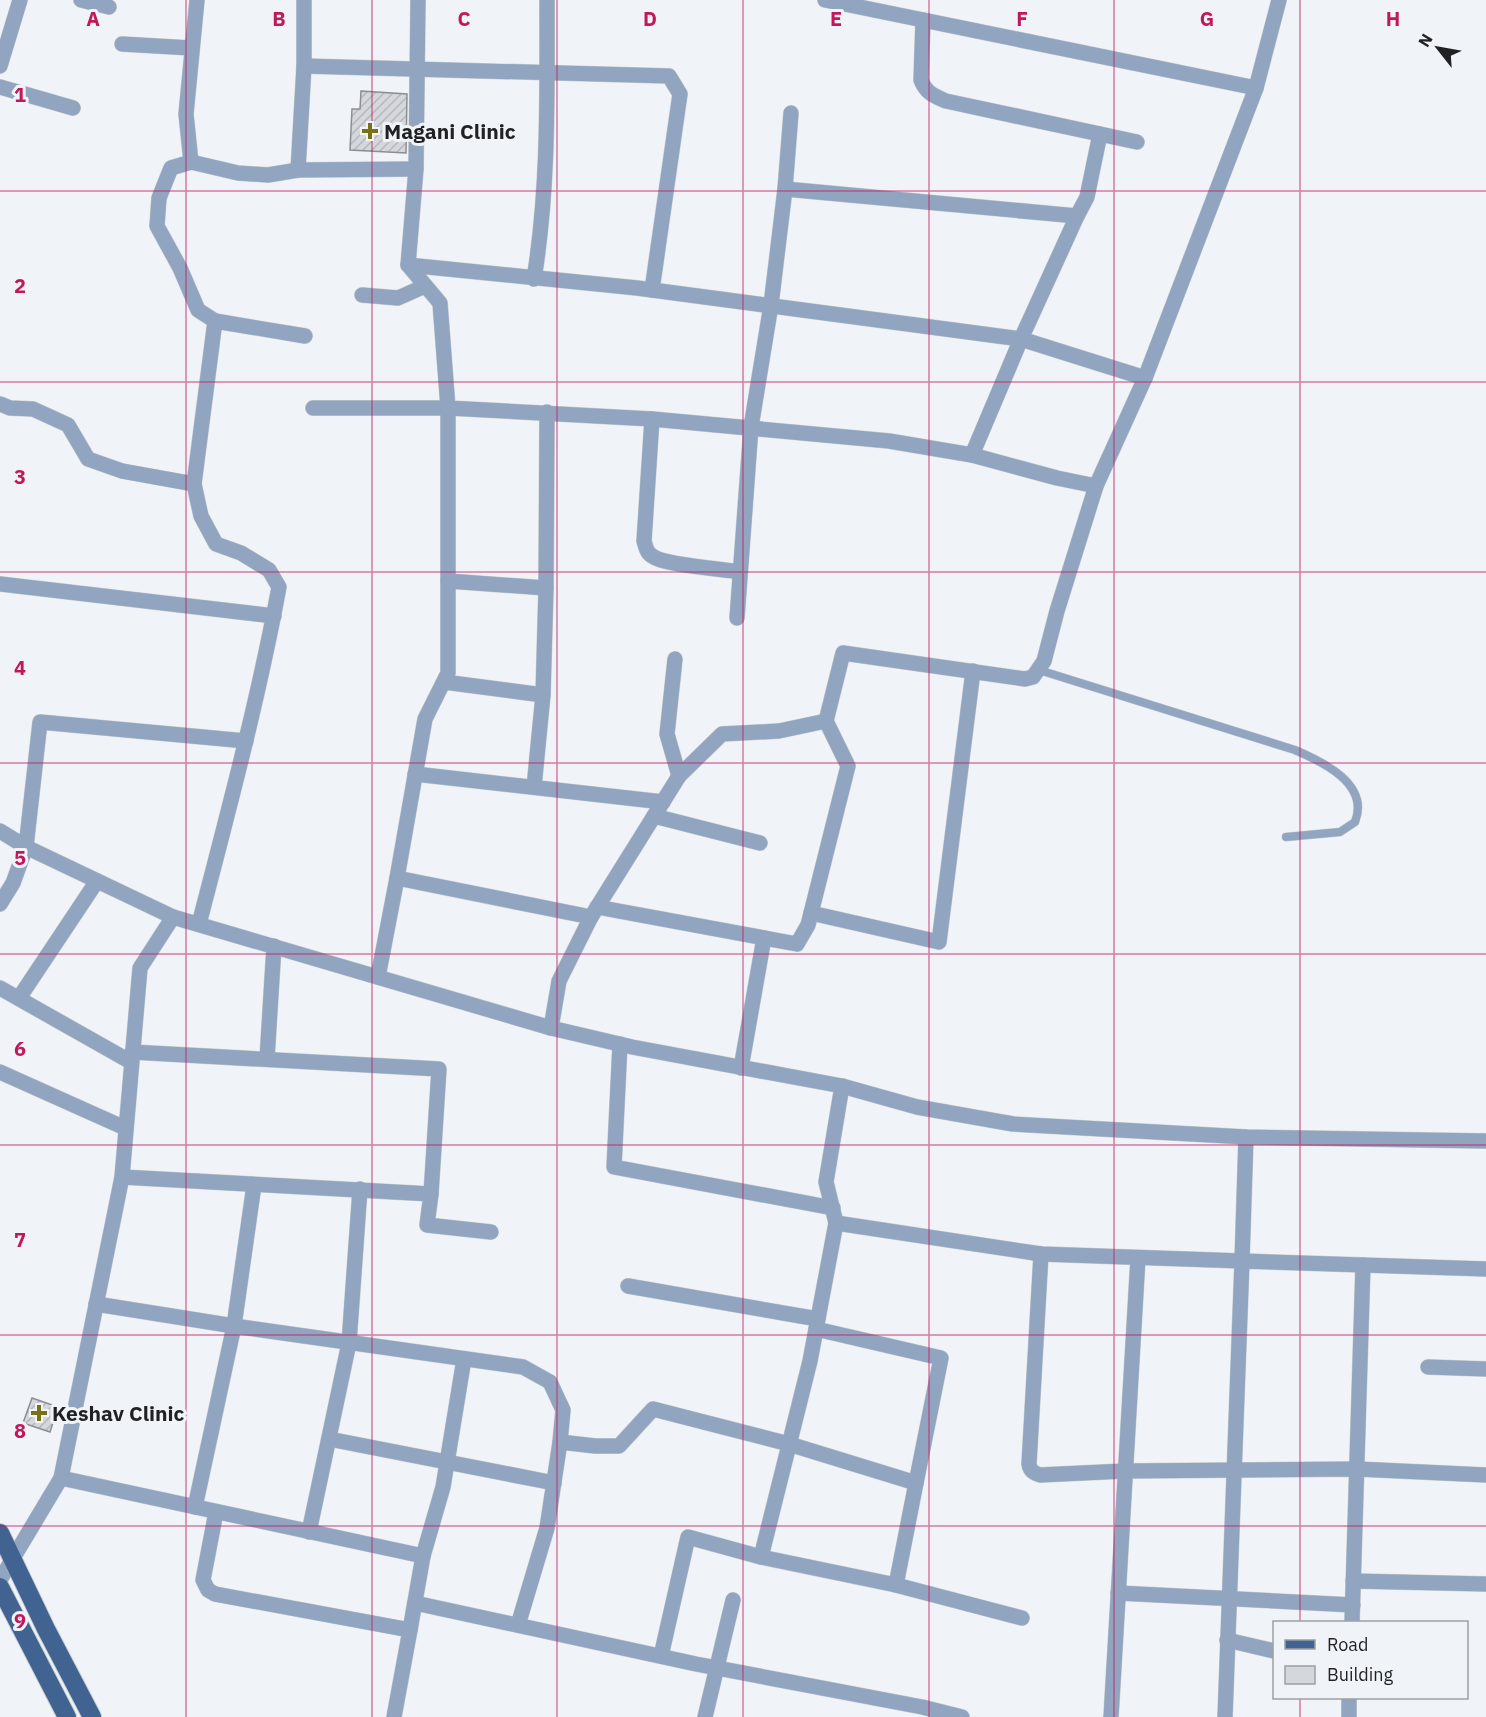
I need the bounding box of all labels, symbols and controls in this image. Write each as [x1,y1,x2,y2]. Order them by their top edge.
text: A [86,5,100,32]
text: B [272,5,286,32]
text: C [457,5,471,32]
text: D [643,5,657,32]
text: E [830,5,842,32]
text: F [1016,5,1028,32]
text: G [1200,5,1214,32]
text: H [1386,5,1400,32]
north arrow [1408,18,1468,78]
text: N [1414,30,1437,50]
text: 1 [14,81,26,108]
place label: Magani Clinic [384,117,516,145]
marker: Magani Clinic [361,122,379,140]
text: 2 [14,272,26,299]
text: 3 [14,463,26,490]
text: 4 [14,654,26,681]
text: 5 [14,844,26,871]
text: 6 [14,1035,26,1062]
text: 7 [14,1226,26,1253]
place label: Keshav Clinic [52,1399,185,1427]
marker: Keshav Clinic [30,1404,48,1422]
text: 8 [14,1417,26,1444]
text: 9 [14,1607,26,1634]
legend [1273,1621,1468,1699]
text: Road [1327,1633,1368,1656]
text: Building [1327,1663,1394,1686]

